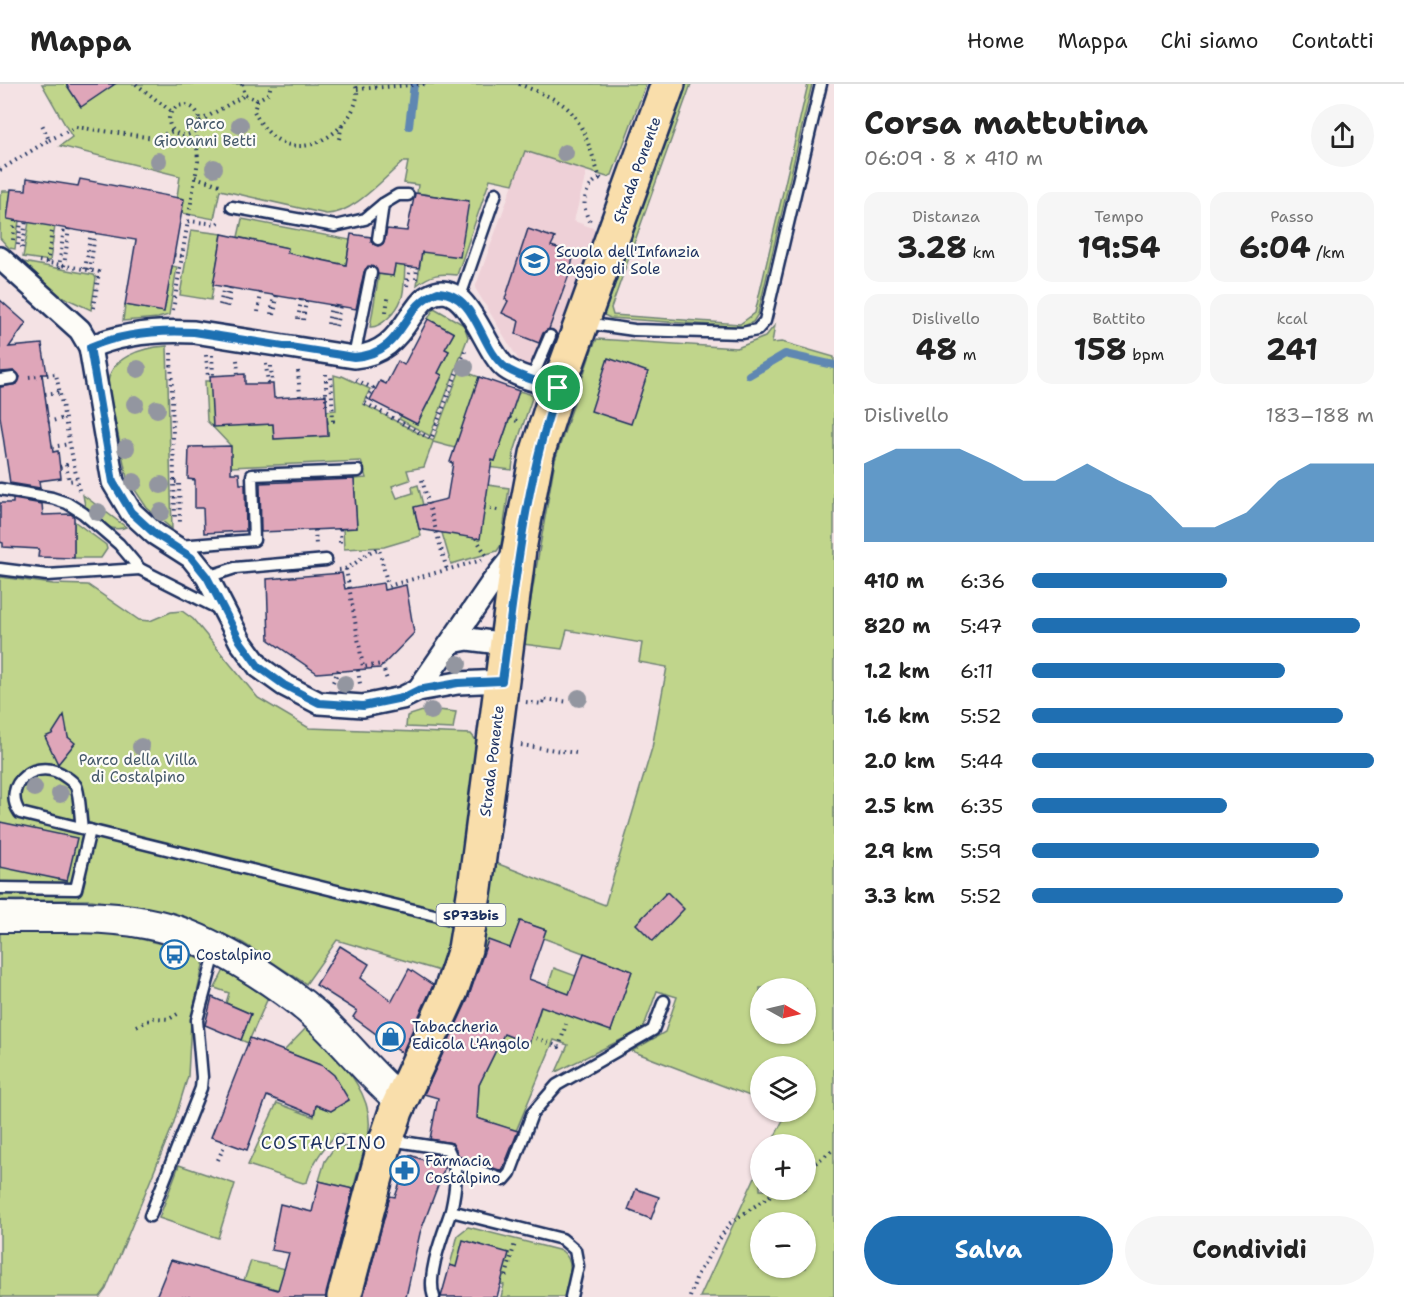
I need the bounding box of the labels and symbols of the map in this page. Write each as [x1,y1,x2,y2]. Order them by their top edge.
park label: Parco Giovanni Betti [154,114,256,151]
street label: Strada Ponente [608,114,666,226]
place label: Scuola dell'Infanzia Raggio di Sole [556,242,700,279]
school or university icon: Scuola dell'Infanzia Raggio di Sole [519,245,551,277]
pin [532,362,583,413]
street label: Strada Ponente [475,704,509,818]
park label: Parco della Villa di Costalpino [79,750,198,787]
road number: SP73bis [436,904,506,926]
bus stop icon: Costalpino [159,939,191,971]
place label: Costalpino [196,945,271,965]
north arrow [750,978,816,1044]
place label: Tabaccheria Edicola L'Angolo [412,1017,530,1054]
shop icon: Tabaccheria Edicola L'Angolo [375,1020,407,1052]
district label: COSTALPINO [261,1131,387,1155]
place label: Farmacia Costalpino [425,1151,500,1188]
pharmacy icon: Farmacia Costalpino [388,1154,420,1186]

